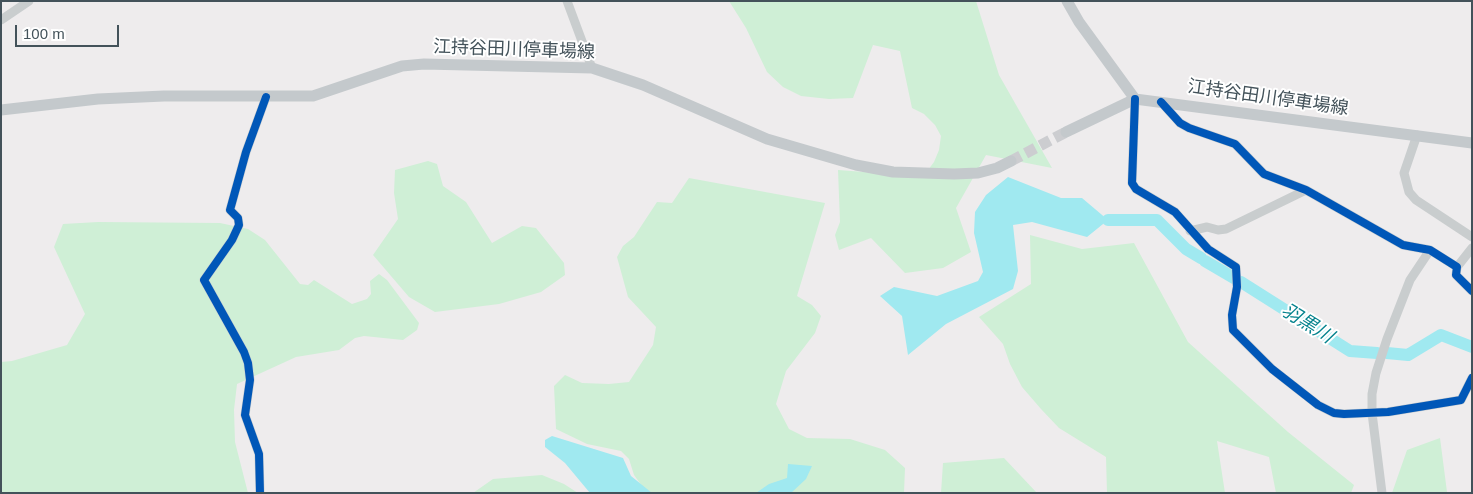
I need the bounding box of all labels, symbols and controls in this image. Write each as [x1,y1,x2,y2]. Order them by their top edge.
scale bar [18,15,121,47]
text: 100 m [23,25,65,42]
street label: 江持谷田川停車場線 [433,36,595,64]
street label: 江持谷田川停車場線 [1186,76,1350,120]
water label: 羽黒川 [1277,299,1337,349]

